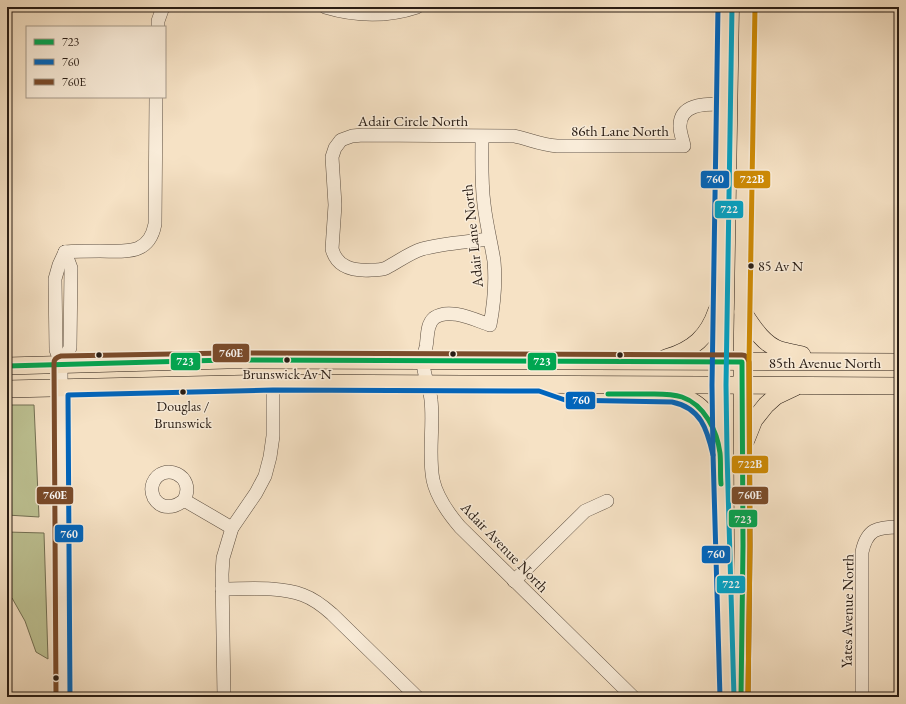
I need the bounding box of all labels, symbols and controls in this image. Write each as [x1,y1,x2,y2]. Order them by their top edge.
legend [26,26,166,98]
text: 723 [62,34,80,50]
text: 760 [62,54,80,70]
text: 760E [62,74,86,90]
street label: Adair Circle North [357,111,468,130]
street label: 86th Lane North [571,121,669,140]
line badge: 760 [700,170,730,189]
line badge: 722B [733,170,771,189]
text: 760 [706,172,724,186]
text: 722B [740,172,764,186]
street label: Adair Lane North [457,183,487,290]
line badge: 722 [714,200,744,219]
text: 722 [720,202,738,216]
place label: 85 Av N [758,257,803,275]
marker: 85 Av N [746,261,756,271]
line badge: 760E [212,343,250,363]
text: 760E [219,346,244,360]
unlabelled marker [448,349,458,359]
unlabelled marker [94,350,104,360]
unlabelled marker [615,350,625,360]
line badge: 723 [170,352,201,371]
line badge: 723 [527,352,557,371]
street label: 85th Avenue North [769,353,882,372]
text: 723 [176,354,194,368]
text: 723 [533,354,551,368]
marker: Brunswick Av N [282,355,292,365]
place label: Brunswick Av N [243,365,332,383]
marker: Douglas / Brunswick [178,387,188,397]
line badge: 760 [565,391,596,410]
text: 760 [572,393,590,407]
place label: Douglas / Brunswick [154,397,212,432]
line badge: 722B [731,455,769,474]
text: 722B [738,457,762,471]
line badge: 760E [36,486,74,505]
line badge: 760E [731,486,769,505]
text: 760E [43,488,68,502]
text: 760E [738,488,763,502]
street label: Adair Avenue North [456,497,553,596]
line badge: 723 [728,509,758,528]
text: 723 [734,512,752,526]
line badge: 760 [54,524,84,543]
text: 760 [60,527,78,541]
line badge: 760 [701,545,731,564]
text: 760 [707,547,725,561]
street label: Yates Avenue North [837,553,858,668]
line badge: 722 [716,575,746,594]
text: 722 [722,577,740,591]
unlabelled marker [51,673,61,683]

